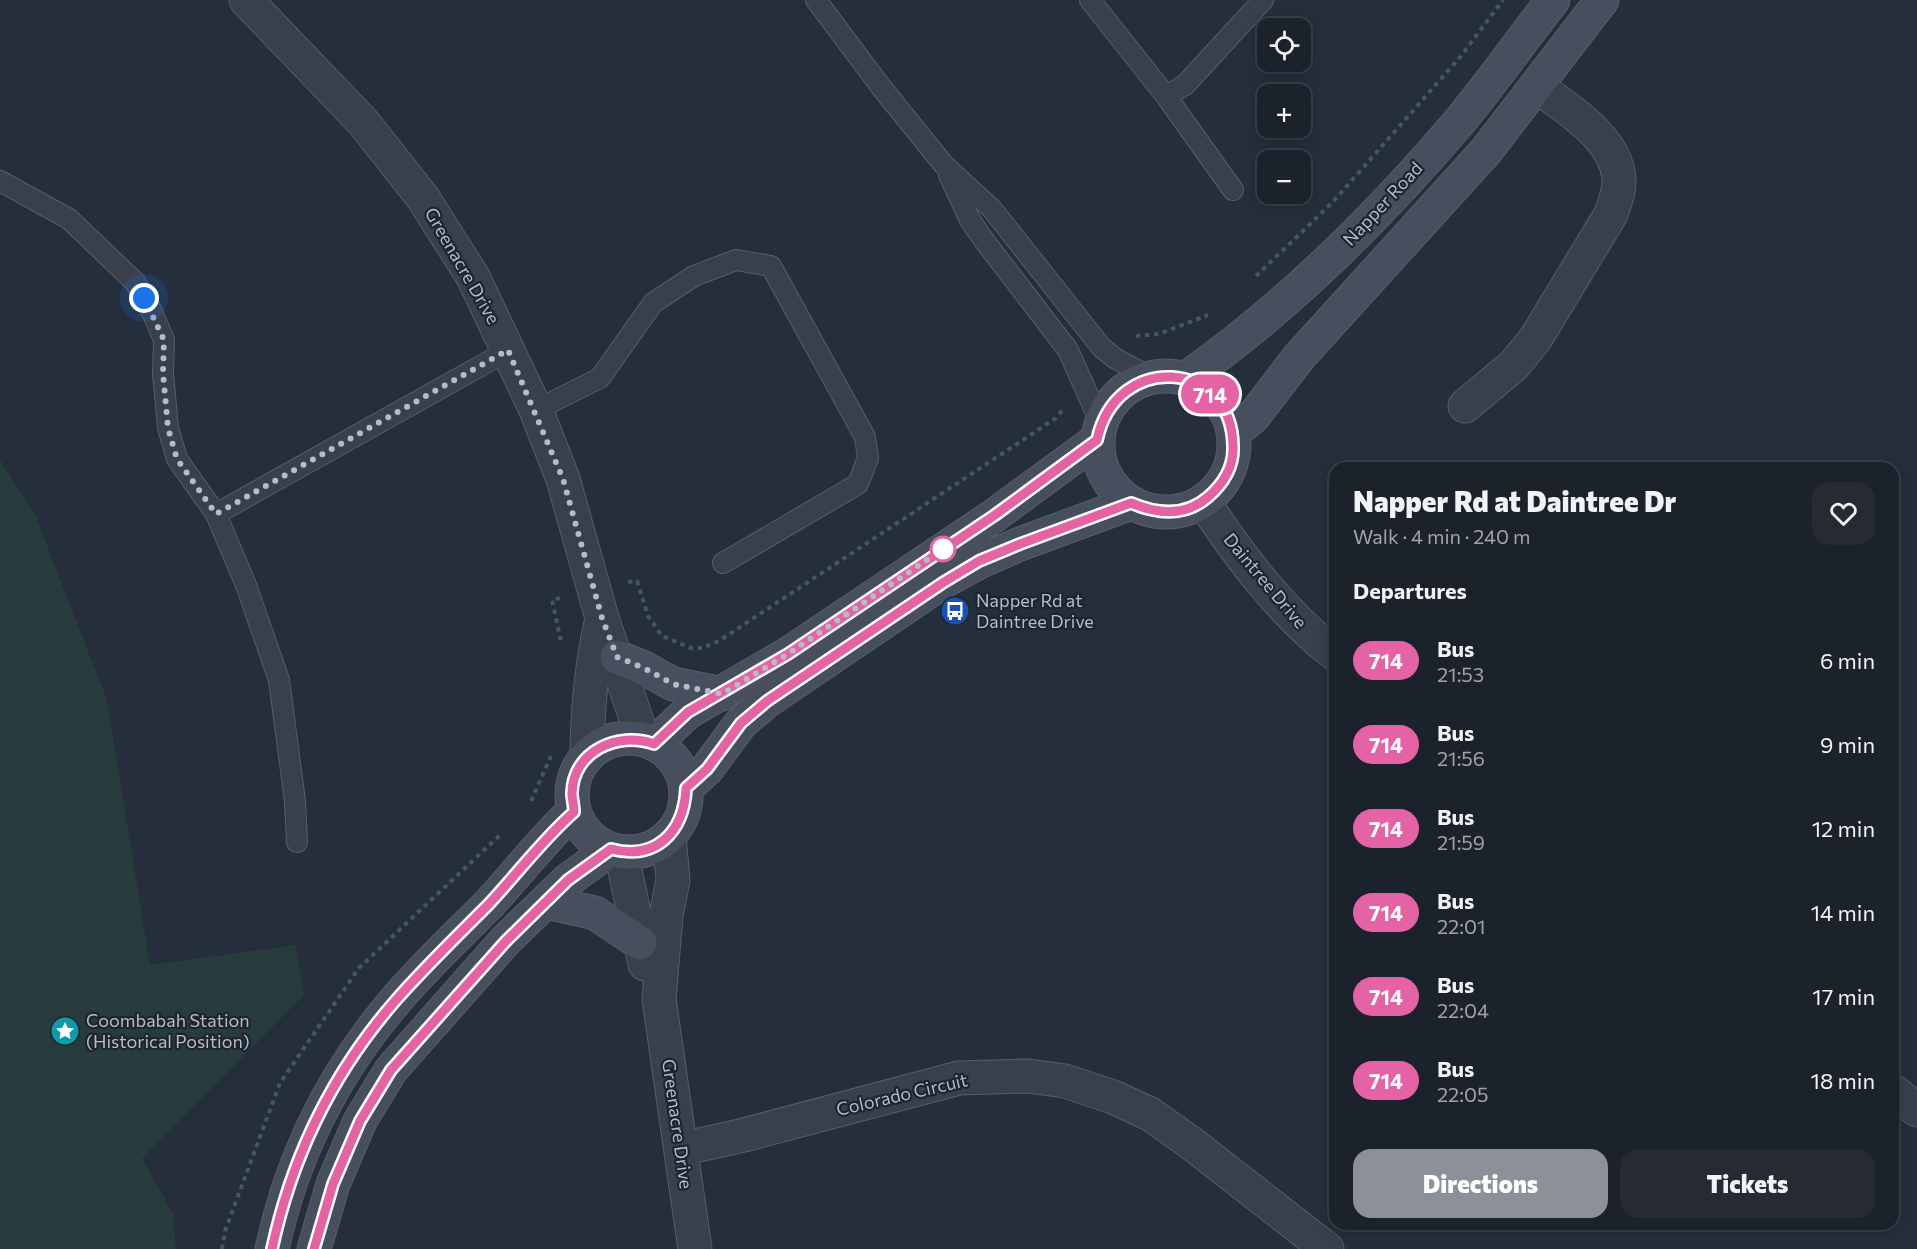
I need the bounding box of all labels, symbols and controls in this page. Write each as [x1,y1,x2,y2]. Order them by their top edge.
map controls [1257,18,1311,204]
button: locate [1257,18,1311,72]
button: + [1257,84,1311,138]
button: − [1257,150,1311,204]
street label: Napper Road [1338,157,1427,250]
street label: Greenacre Drive [421,203,505,328]
your location [129,283,159,313]
line badge: 714 [1176,374,1244,414]
text: 714 [1193,382,1227,407]
button: heart [1812,482,1875,545]
text: Napper Rd at Daintree Dr [1353,484,1676,518]
text: Walk · 4 min · 240 m [1353,524,1530,548]
street label: Daintree Drive [1219,528,1312,633]
unlabelled marker [930,536,956,562]
text: Departures [1353,577,1467,604]
place label: Napper Rd at Daintree Drive [976,589,1094,632]
bus stop icon: Napper Rd at Daintree Drive [939,595,971,627]
text: Bus [1437,635,1474,662]
text: 6 min [1820,647,1875,674]
text: 714 [1369,648,1403,673]
text: 21:53 [1437,662,1484,686]
text: Bus [1437,719,1474,746]
text: 9 min [1820,731,1875,758]
text: 714 [1369,732,1403,757]
text: 21:56 [1437,746,1485,770]
text: Bus [1437,803,1474,830]
text: 12 min [1812,815,1875,842]
text: 714 [1369,816,1403,841]
text: 21:59 [1437,830,1485,854]
text: Bus [1437,887,1474,914]
text: 14 min [1811,899,1875,926]
text: 714 [1369,900,1403,925]
text: 22:01 [1437,914,1486,938]
text: Bus [1437,971,1474,998]
text: 17 min [1812,983,1875,1010]
text: 714 [1369,984,1403,1009]
text: 22:04 [1437,998,1489,1022]
place label: Coombabah Station (Historical Position) [86,1009,250,1052]
place icon: Coombabah Station (Historical Position) [49,1015,81,1047]
text: Bus [1437,1055,1474,1082]
street label: Greenacre Drive [658,1057,698,1190]
text: 18 min [1811,1067,1875,1094]
street label: Colorado Circuit [834,1068,970,1120]
text: 714 [1369,1068,1403,1093]
text: 22:05 [1437,1082,1488,1106]
button: Directions [1353,1149,1608,1218]
button: Tickets [1620,1149,1875,1218]

